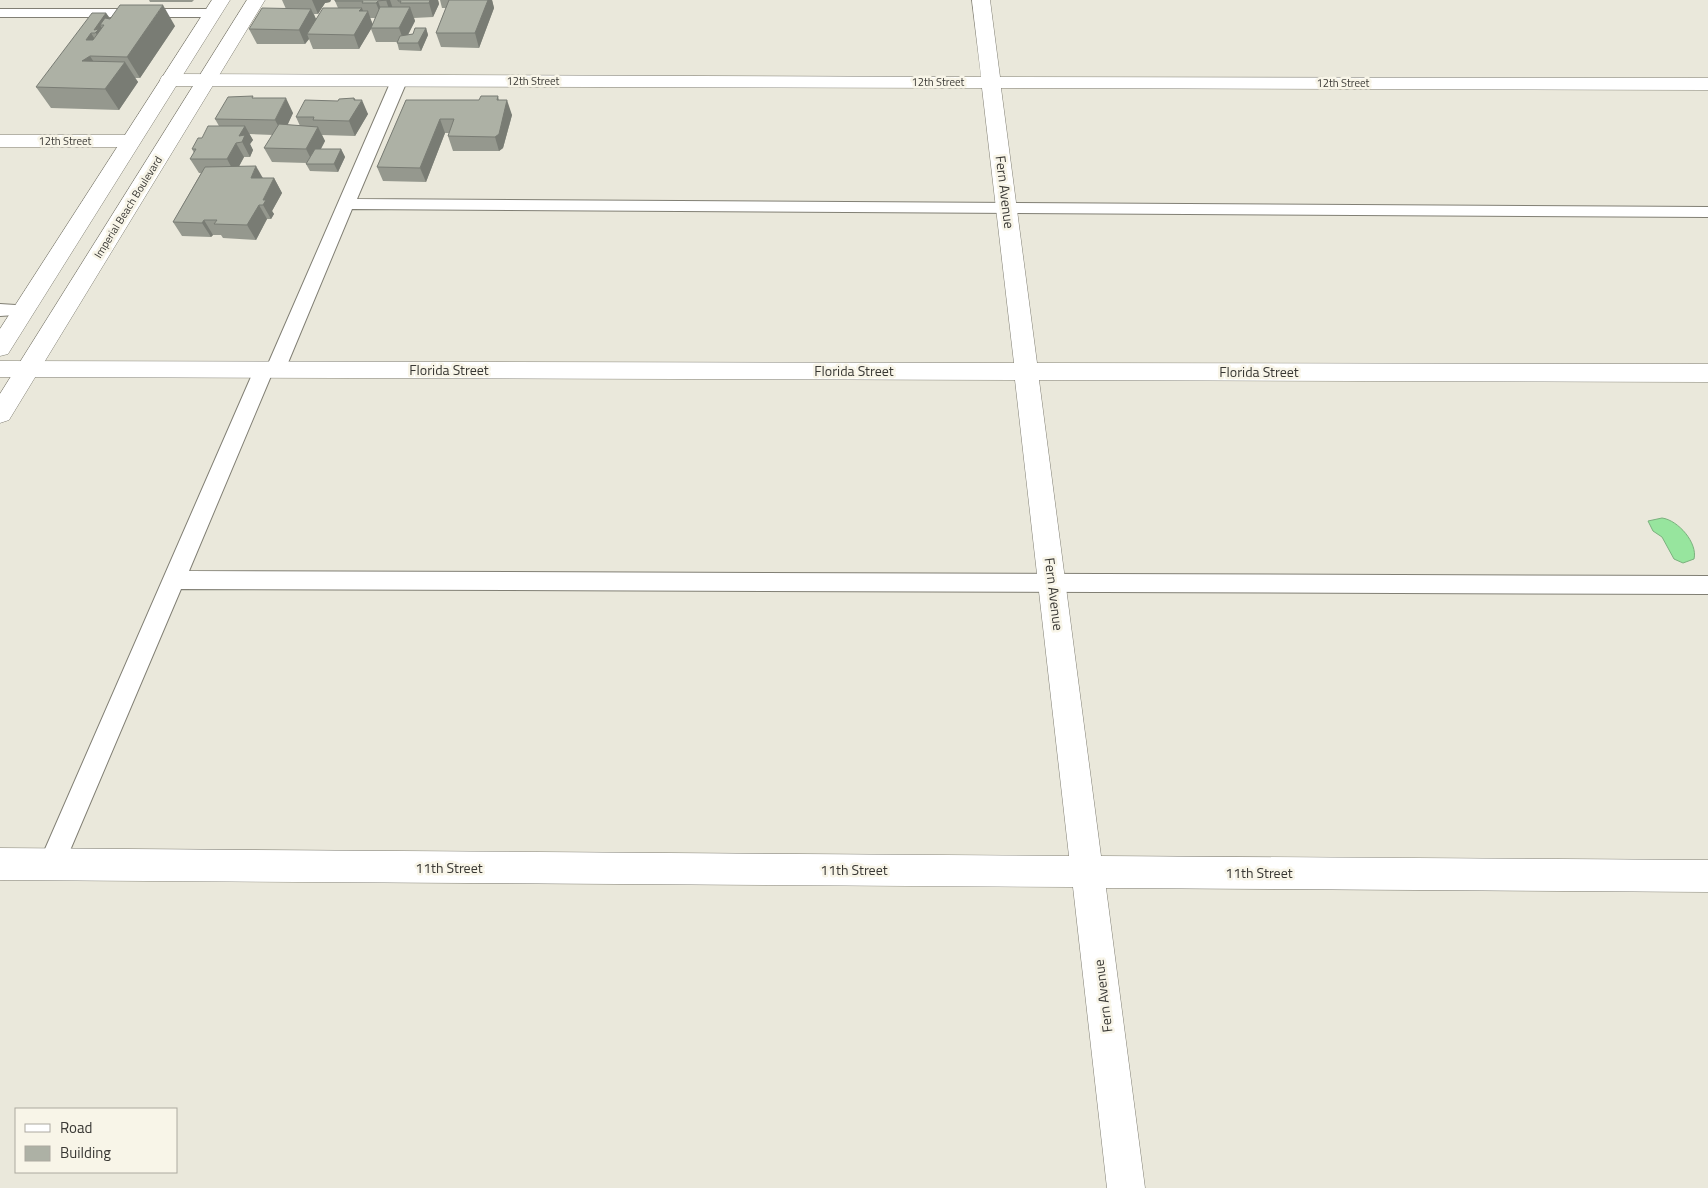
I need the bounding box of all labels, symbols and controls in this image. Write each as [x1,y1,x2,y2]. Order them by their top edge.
street label: 12th Street [507,73,560,89]
street label: 12th Street [912,74,965,90]
street label: 12th Street [1317,75,1370,91]
street label: 12th Street [39,133,92,149]
street label: Imperial Beach Boulevard [90,153,166,261]
street label: Fern Avenue [991,154,1020,230]
street label: Florida Street [409,359,489,380]
street label: Florida Street [814,360,894,381]
street label: Florida Street [1219,361,1299,382]
street label: Fern Avenue [1040,556,1069,632]
street label: 11th Street [415,857,483,878]
street label: 11th Street [820,859,888,880]
street label: 11th Street [1225,862,1293,883]
street label: Fern Avenue [1088,958,1117,1034]
legend [15,1108,178,1173]
text: Road [60,1116,92,1139]
text: Building [60,1141,111,1164]

